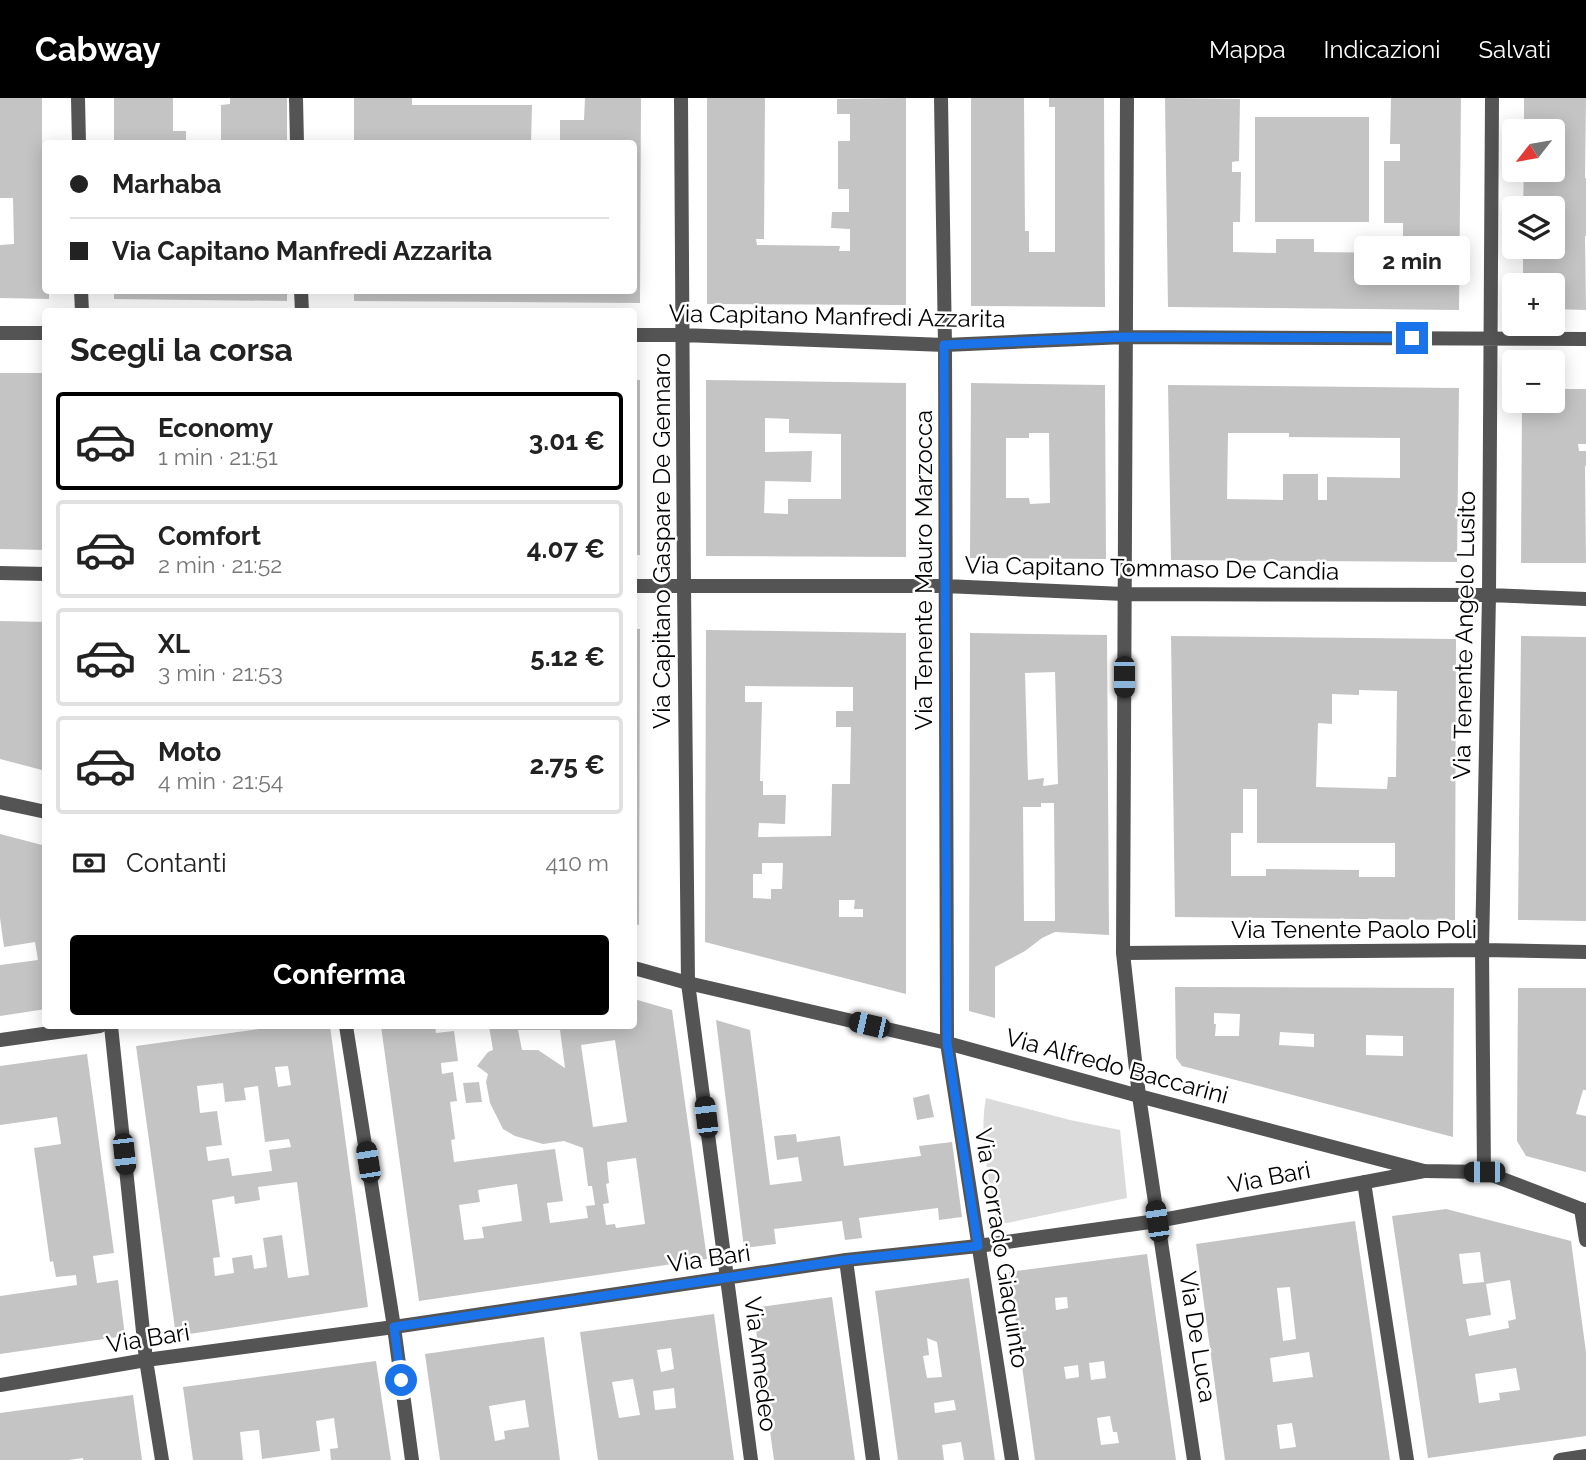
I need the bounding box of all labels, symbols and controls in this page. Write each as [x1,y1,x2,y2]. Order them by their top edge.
text: Cabway [35,30,161,69]
text: Mappa [1209,35,1286,64]
text: Indicazioni [1324,35,1441,64]
text: Salvati [1479,35,1551,64]
north arrow [1502,119,1564,182]
map controls [1502,119,1565,413]
text: Marhaba [112,169,221,199]
button: layers [1502,196,1565,259]
text: Via Capitano Manfredi Azzarita [112,236,492,266]
callout: 2 min [1354,236,1470,286]
text: 2 min [1382,247,1442,274]
button: + [1502,273,1565,336]
street label: Via Capitano Manfredi Azzarita [668,299,1006,333]
route end [1396,322,1428,354]
text: Scegli la corsa [70,331,293,368]
button: − [1502,350,1565,413]
street label: Via Capitano Gaspare De Gennaro [647,353,676,729]
icon: car [74,410,137,473]
street label: Via Tenente Mauro Marzocca [909,410,938,730]
text: Economy [158,413,273,443]
text: 3.01 € [529,426,605,456]
text: 1 min · 21:51 [158,443,278,470]
street label: Via Tenente Angelo Lusito [1447,491,1481,779]
icon: car [74,518,137,581]
text: Comfort [158,521,261,551]
text: 4.07 € [527,534,605,564]
street label: Via Capitano Tommaso De Candia [964,550,1340,586]
text: 2 min · 21:52 [158,551,282,578]
icon: car [74,626,137,689]
text: XL [158,629,190,659]
text: 5.12 € [530,642,605,672]
car [1114,656,1135,698]
text: 3 min · 21:53 [158,659,283,686]
icon: car [74,734,137,797]
text: Moto [158,737,221,767]
text: 2.75 € [529,750,605,780]
text: 4 min · 21:54 [158,767,283,794]
icon: cash [70,844,108,882]
text: Contanti [126,848,227,878]
text: 410 m [546,849,609,876]
street label: Via Tenente Paolo Poli [1231,915,1477,944]
button: Conferma [70,935,609,1015]
car [847,1010,892,1040]
street label: Via Alfredo Baccarini [1002,1022,1232,1110]
car [694,1095,719,1139]
street label: Via Corrado Giaquinto [969,1126,1035,1370]
car [112,1132,137,1176]
car [355,1140,382,1184]
street label: Via Bari [1225,1155,1313,1199]
car [1464,1162,1506,1183]
car [1144,1199,1171,1243]
street label: Via Bari [666,1238,752,1278]
street label: Via De Luca [1173,1269,1223,1405]
street label: Via Amedeo [738,1295,784,1433]
street label: Via Bari [105,1317,191,1359]
route start [385,1364,417,1396]

